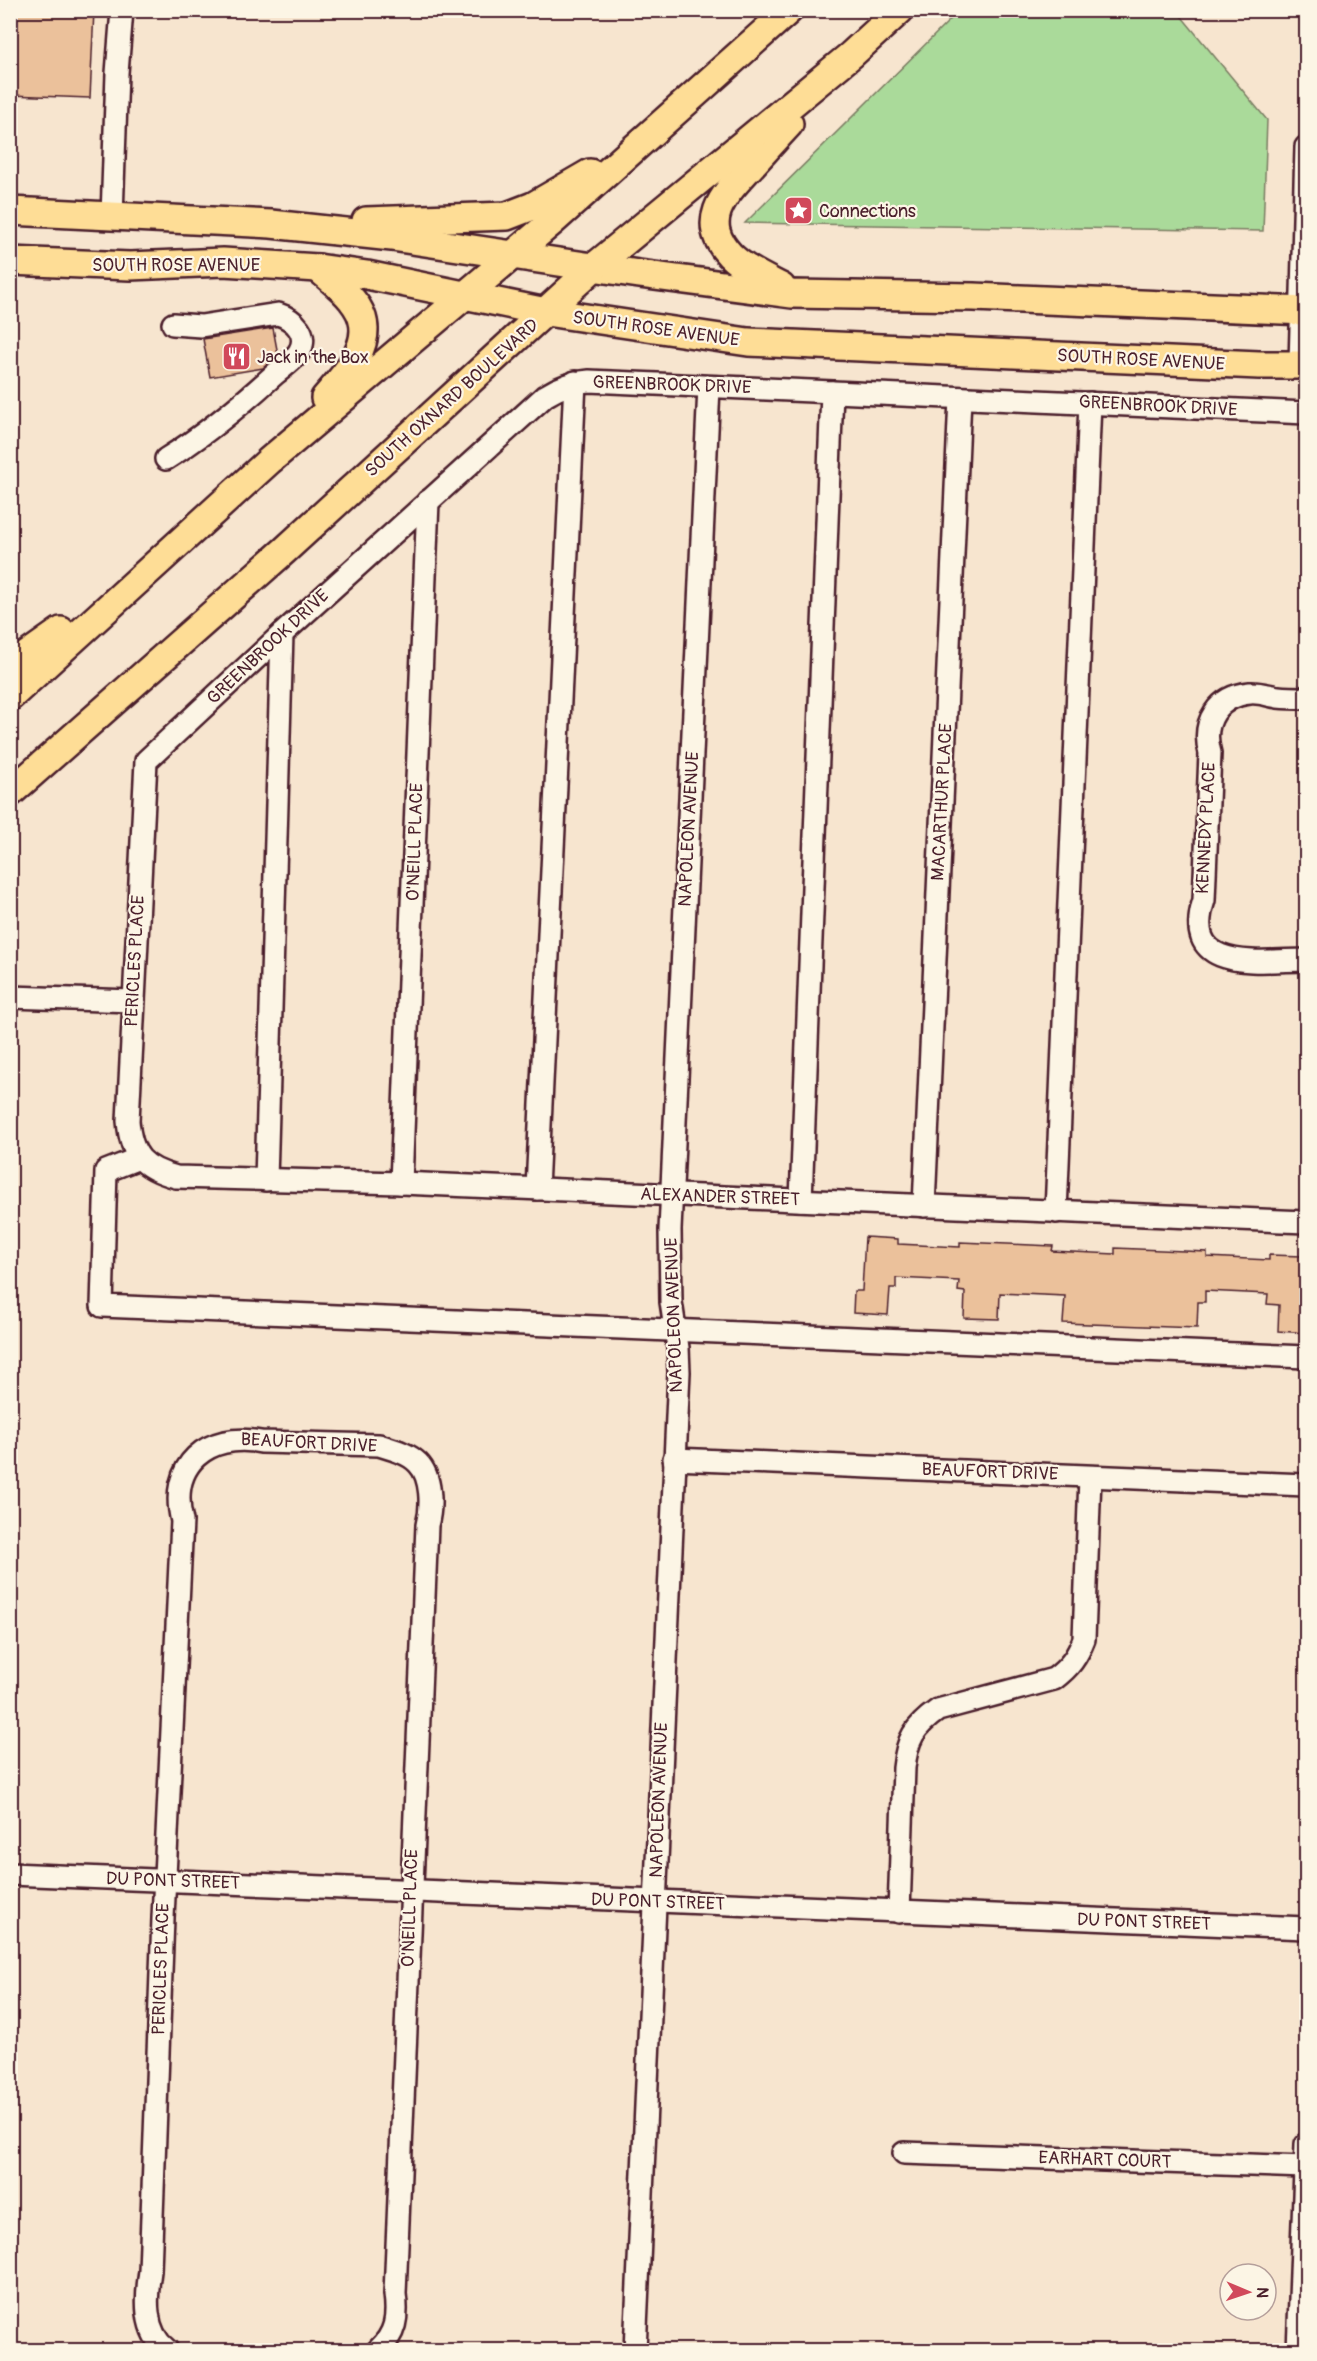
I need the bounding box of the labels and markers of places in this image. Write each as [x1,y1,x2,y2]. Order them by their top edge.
place icon: Connections [782,195,814,227]
place label: Connections [819,200,916,223]
restaurant icon: Jack in the Box [220,341,252,373]
place label: Jack in the Box [257,346,369,369]

